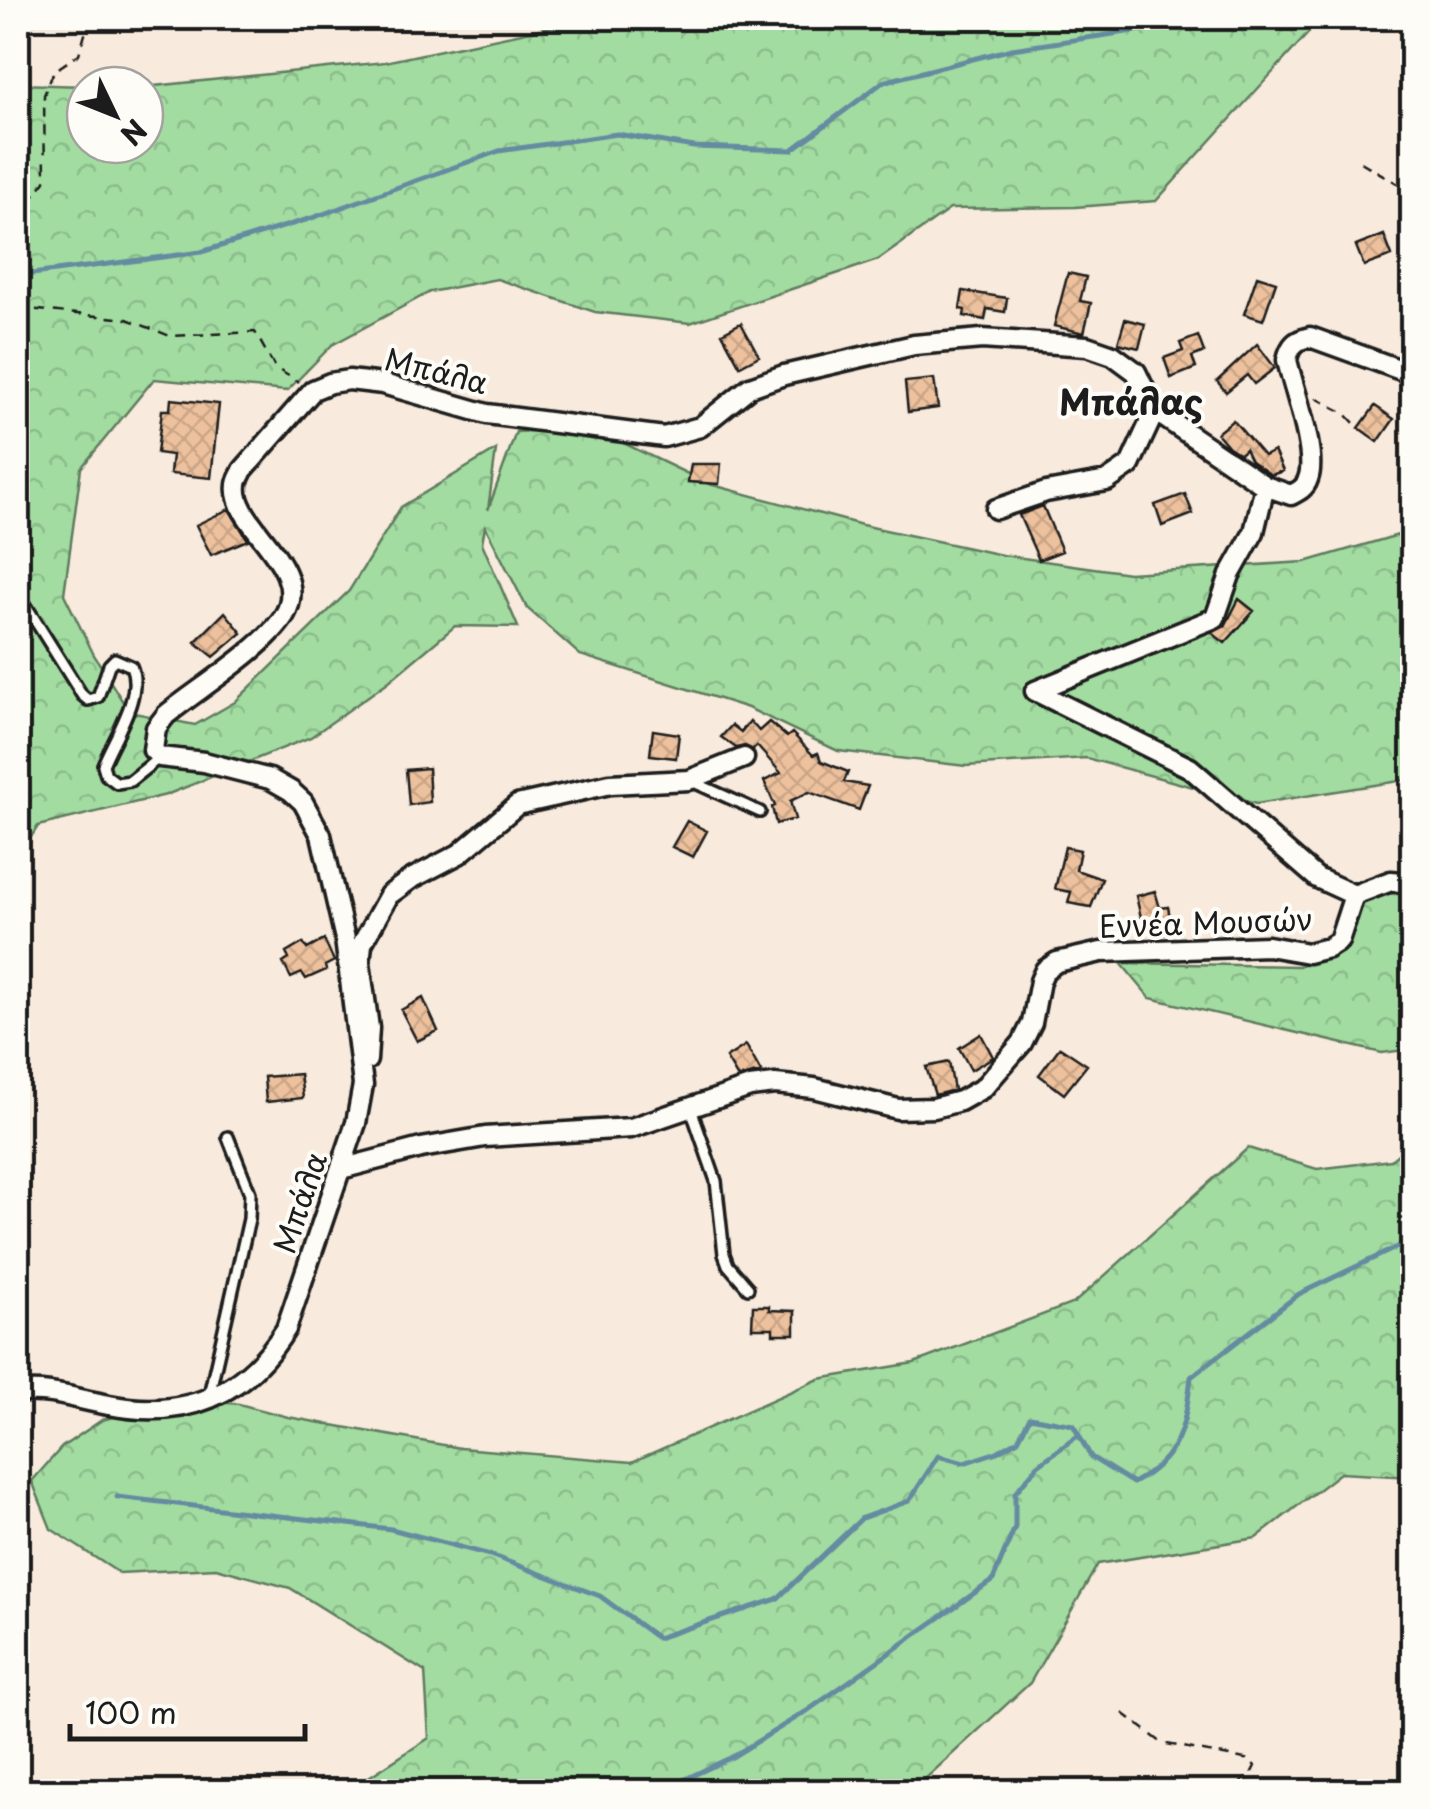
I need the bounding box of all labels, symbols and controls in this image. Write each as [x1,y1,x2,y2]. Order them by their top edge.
north arrow [65,65,165,165]
text: N [111,110,158,156]
street label: Μπάλα [380,335,493,404]
district label: Μπάλας [1059,374,1203,427]
street label: Εννέα Μουσών [1098,895,1314,948]
street label: Μπάλα [260,1145,337,1259]
scale bar [70,1679,305,1741]
text: 100 m [85,1689,177,1734]

